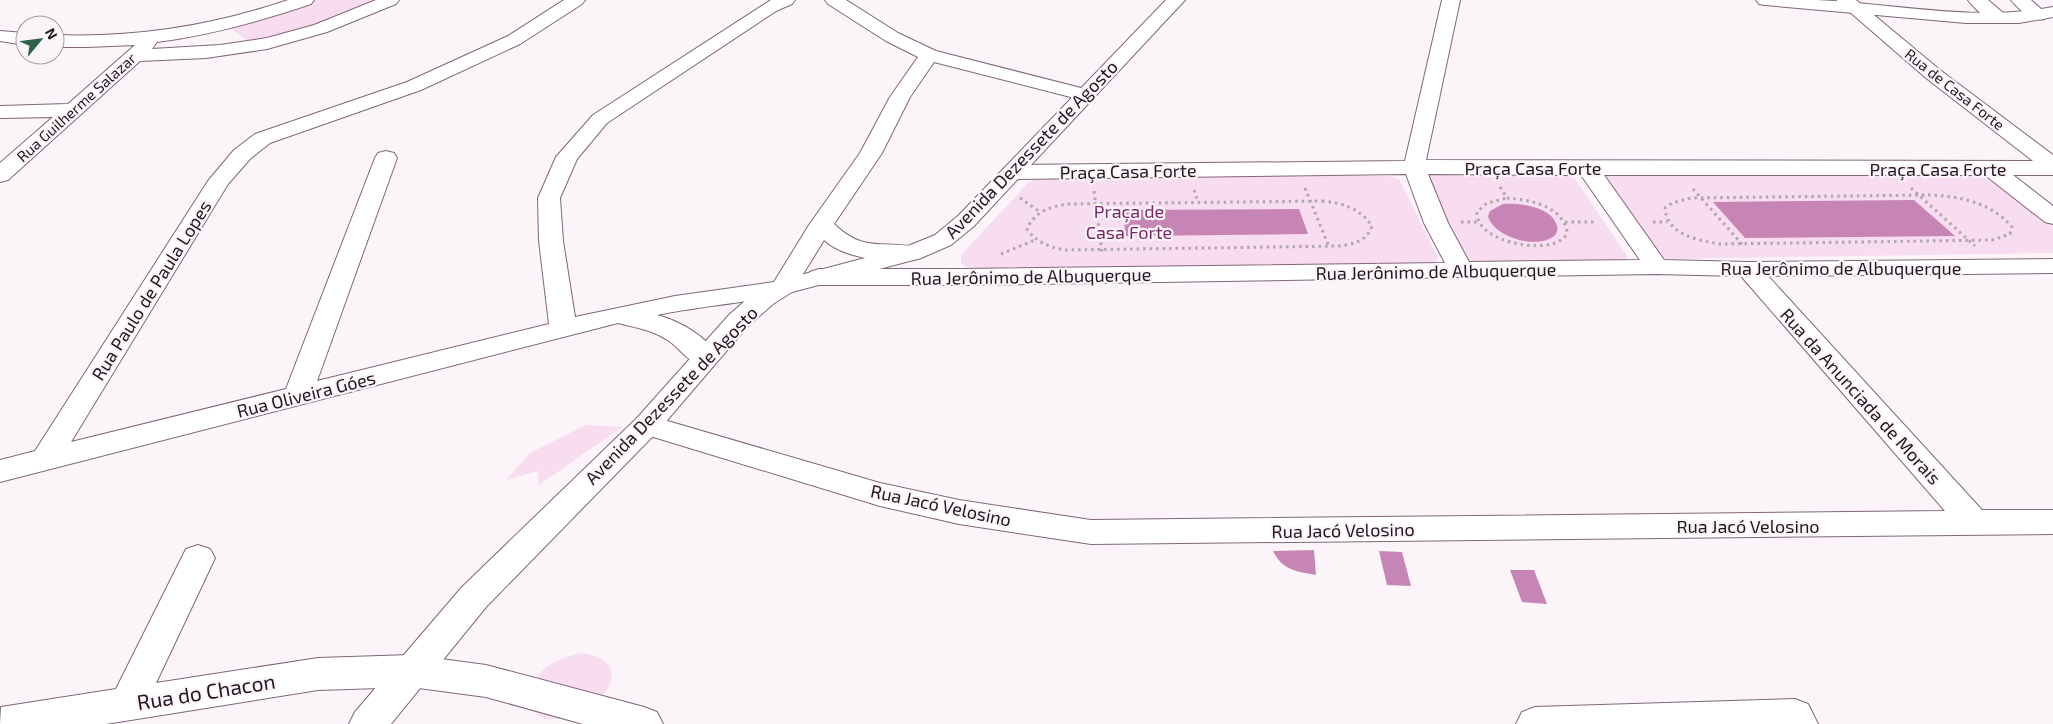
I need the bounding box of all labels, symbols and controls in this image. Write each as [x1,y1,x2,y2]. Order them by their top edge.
north arrow [15,15,65,65]
text: N [42,25,62,42]
street label: Rua de Casa Forte [1902,44,2008,134]
street label: Rua Guilherme Salazar [13,49,139,165]
street label: Avenida Dezessete de Agosto [940,55,1122,243]
street label: Praça Casa Forte [1465,157,1601,180]
street label: Praça Casa Forte [1870,158,2006,181]
street label: Praça Casa Forte [1059,159,1197,184]
street label: Rua Paulo de Paula Lopes [87,196,215,384]
park label: Praça de Casa Forte [1086,200,1172,243]
street label: Rua Jerônimo de Albuquerque [1721,257,1961,279]
street label: Rua Jerônimo de Albuquerque [1315,258,1557,284]
street label: Rua Jerônimo de Albuquerque [910,263,1152,289]
street label: Avenida Dezessete de Agosto [580,301,762,489]
street label: Rua da Anunciada de Morais [1776,303,1946,489]
street label: Rua Oliveira Góes [234,366,378,422]
street label: Rua Jacó Velosino [869,479,1013,531]
street label: Rua Jacó Velosino [1676,515,1820,537]
street label: Rua Jacó Velosino [1271,518,1415,542]
street label: Rua do Chacon [135,668,277,714]

